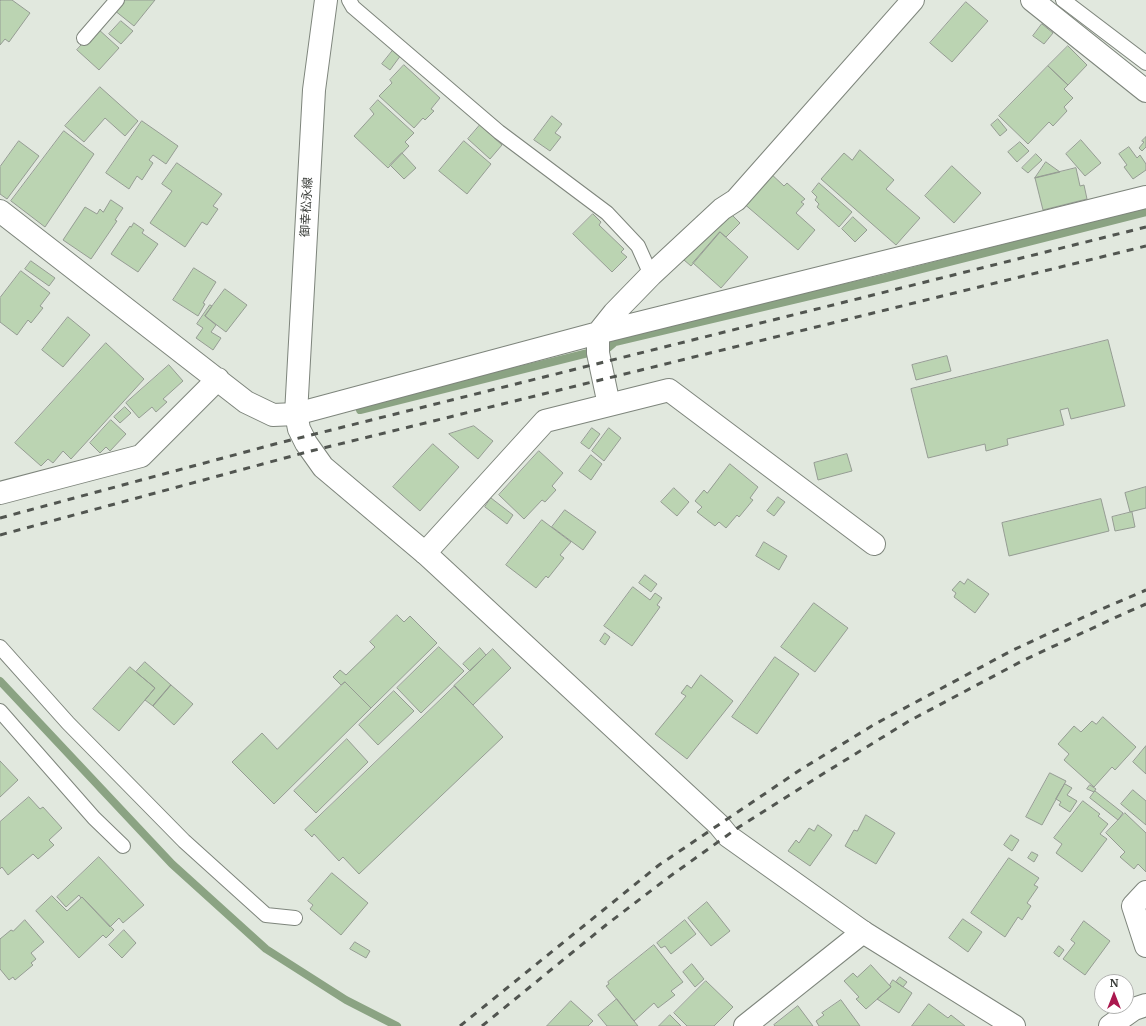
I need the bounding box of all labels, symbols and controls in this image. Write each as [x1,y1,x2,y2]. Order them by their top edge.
street label: 御幸松永線 [298,177,316,237]
north arrow [1094,974,1134,1014]
text: N [1110,976,1118,990]

